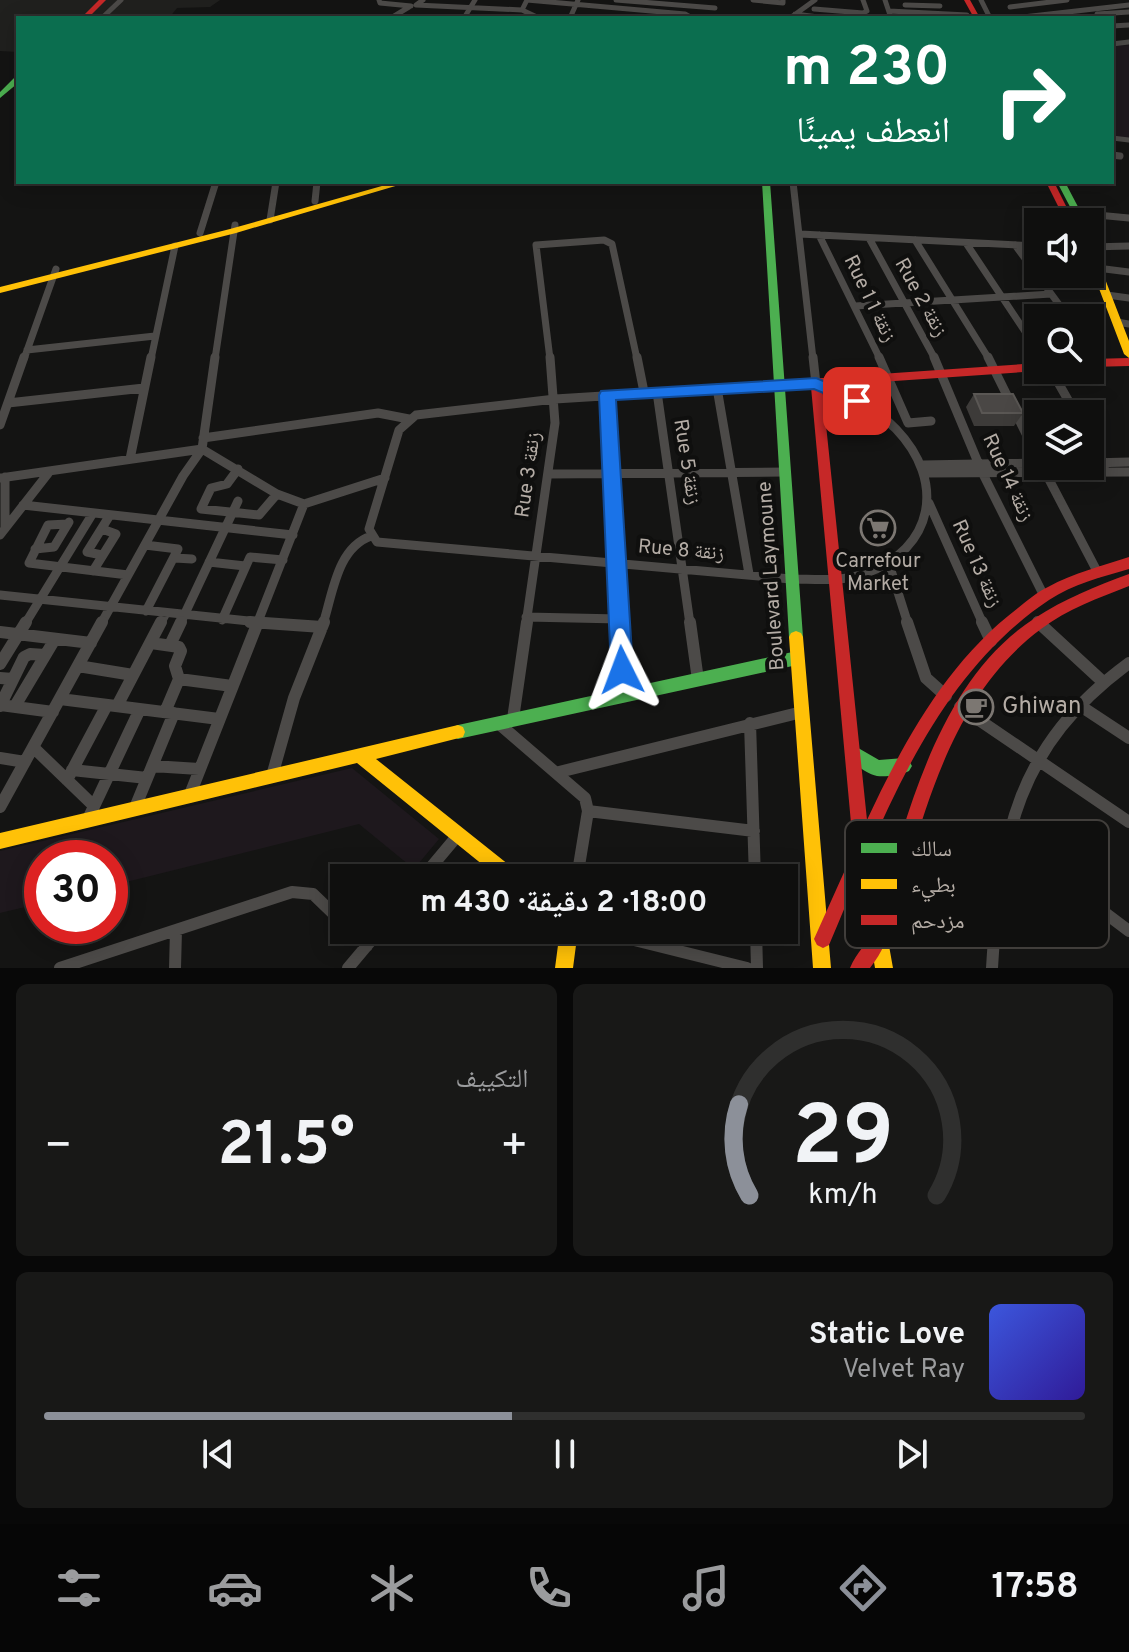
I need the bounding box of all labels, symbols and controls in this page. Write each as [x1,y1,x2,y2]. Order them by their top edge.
text: 230 m [783,35,950,105]
icon: right [978,48,1082,152]
text: انعطف يمينًا [796,110,950,156]
map controls [1024,208,1104,480]
button: sound [1024,208,1104,288]
street label: Rue 1 زنقة 1 [837,251,901,347]
street label: Rue 2 زنقة [888,254,952,342]
button: search [1024,304,1104,384]
pin [823,367,891,435]
icon: arrive [835,379,879,423]
button: layers [1024,400,1104,480]
street label: Rue 5 زنقة [666,417,706,507]
street label: Rue 3 زنقة [510,430,548,520]
street label: Rue 14 زنقة [975,430,1039,526]
street label: Boulevard Laymoune [752,480,792,672]
supermarket icon: Carrefour Market [859,509,897,547]
street label: Rue 13 زنقة [945,516,1007,612]
street label: Rue 8 زنقة [637,534,725,568]
place label: Carrefour Market [835,549,921,598]
position arrow [580,628,664,712]
cafe icon: Ghiwan [957,688,995,726]
place label: Ghiwan [1002,692,1082,722]
legend [845,820,1109,948]
text: سالك [911,837,952,864]
speed limit sign: 30 [24,840,128,944]
text: بطيء [911,873,956,902]
text: 18:00 · 2 دقيقة · 430 m [421,885,707,922]
text: مزدحم [911,909,965,936]
text: التكييف [456,1064,529,1097]
text: 29 [792,1089,894,1194]
text: 21.5° [218,1110,355,1186]
text: − [44,1120,72,1176]
text: + [500,1120,529,1176]
text: km/h [808,1178,877,1214]
text: Static Love [809,1317,965,1354]
text: Velvet Ray [842,1354,965,1387]
icon: previous [196,1432,240,1476]
icon: pause [543,1432,587,1476]
icon: next [890,1432,934,1476]
icon: filters [51,1560,107,1616]
icon: car [207,1560,263,1616]
icon: climate [364,1560,420,1616]
icon: phone [521,1560,577,1616]
icon: music [678,1560,734,1616]
icon: directions [835,1560,891,1616]
text: 17:58 [991,1565,1079,1611]

